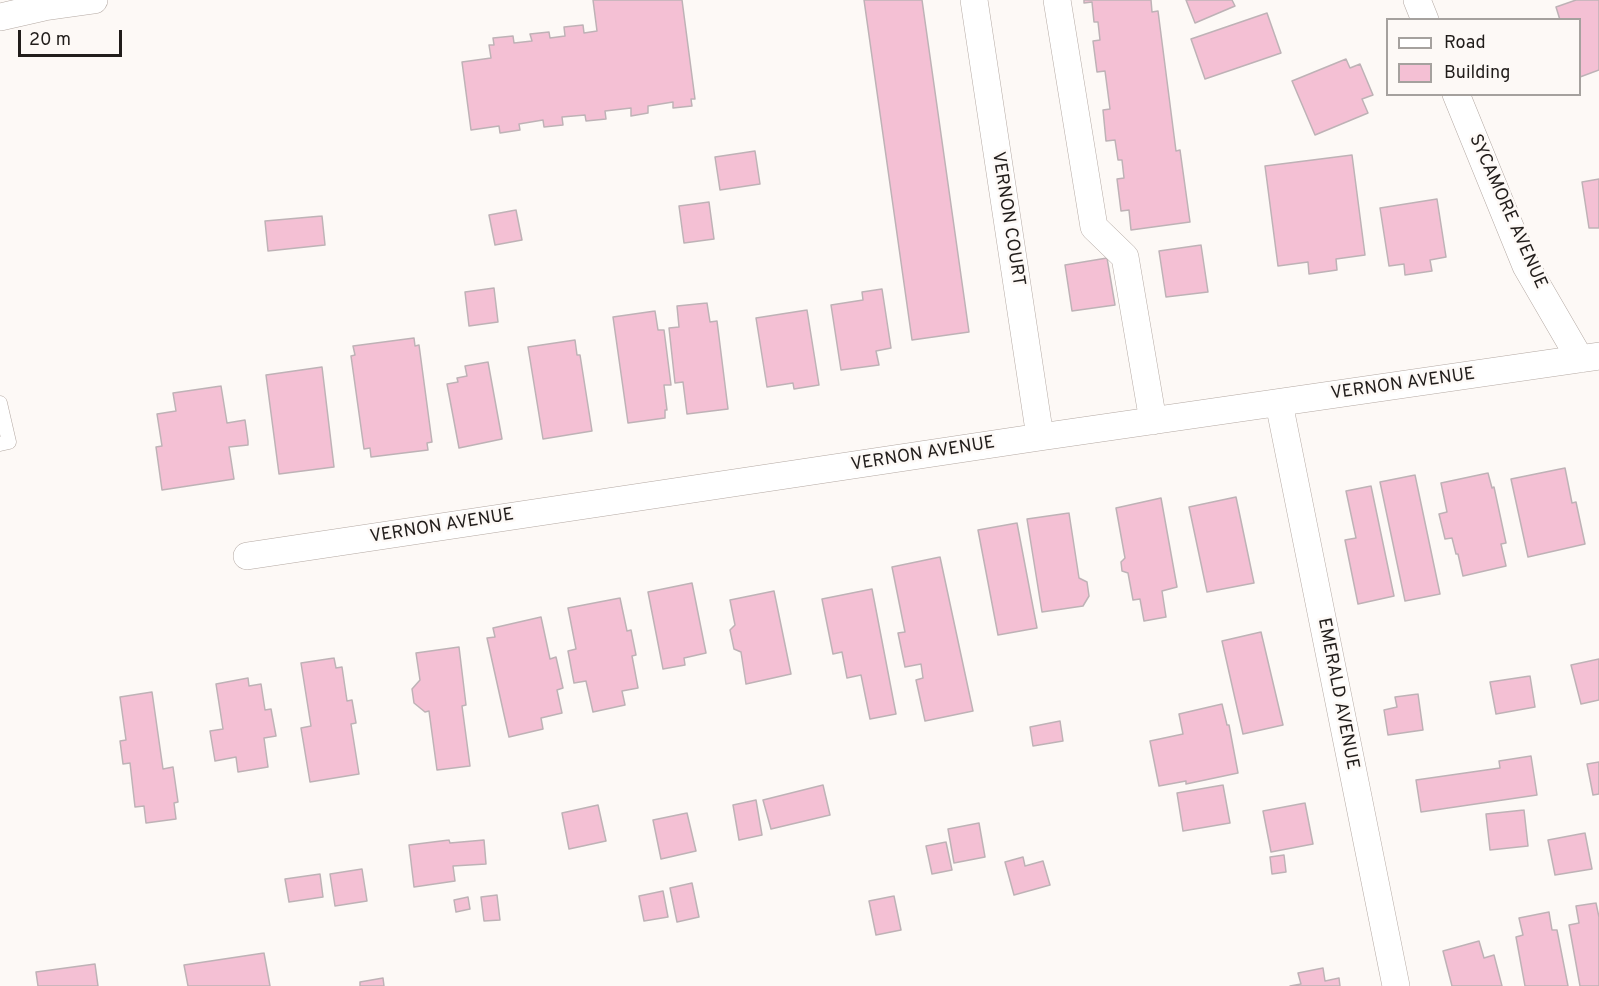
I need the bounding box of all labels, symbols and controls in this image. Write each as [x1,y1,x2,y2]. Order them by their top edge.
scale bar [21,18,124,56]
legend [1386,18,1581,96]
text: 20 m [29,29,71,52]
text: Road [1444,32,1486,55]
text: Building [1444,62,1510,85]
street label: SYCAMORE AVENUE [1463,131,1551,293]
street label: VERNON COURT [986,150,1028,288]
street label: VERNON AVENUE [1330,364,1476,406]
street label: VERNON AVENUE [850,433,996,477]
street label: VERNON AVENUE [369,505,515,549]
street label: EMERALD AVENUE [1312,616,1362,772]

